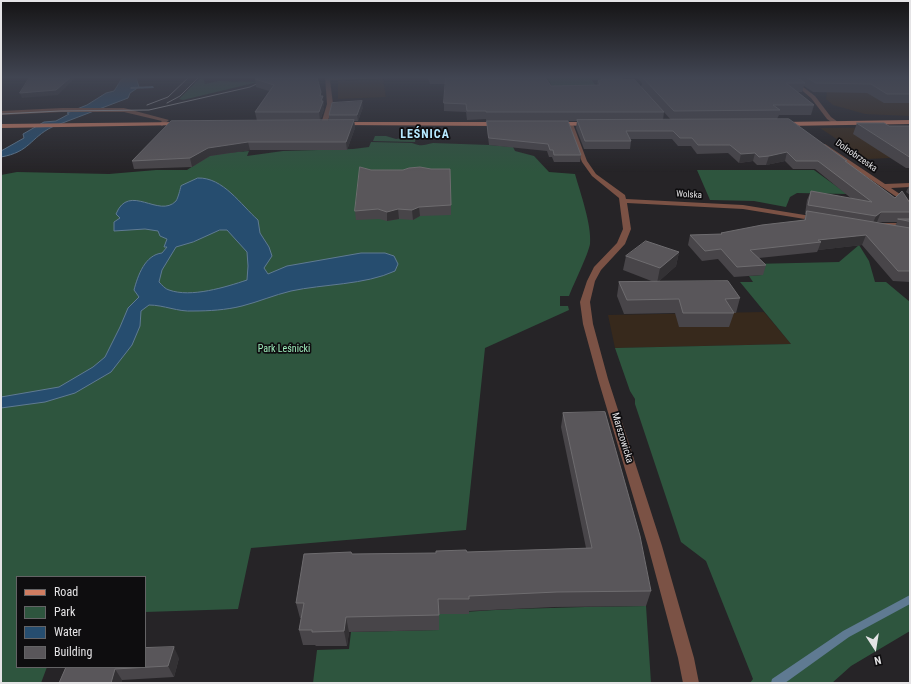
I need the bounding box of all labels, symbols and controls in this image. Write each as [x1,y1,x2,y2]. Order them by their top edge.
district label: LEŚNICA [400,128,450,142]
street label: Dolnobrzeska [833,138,879,174]
street label: Wolska [676,189,702,201]
park label: Park Leśnicki [258,343,310,355]
street label: Marszowicka [609,411,635,465]
legend [16,576,146,668]
text: Road [54,585,78,599]
text: Park [54,605,75,619]
text: Water [54,625,82,639]
north arrow [855,628,895,668]
text: Building [54,645,92,659]
text: N [873,653,882,667]

